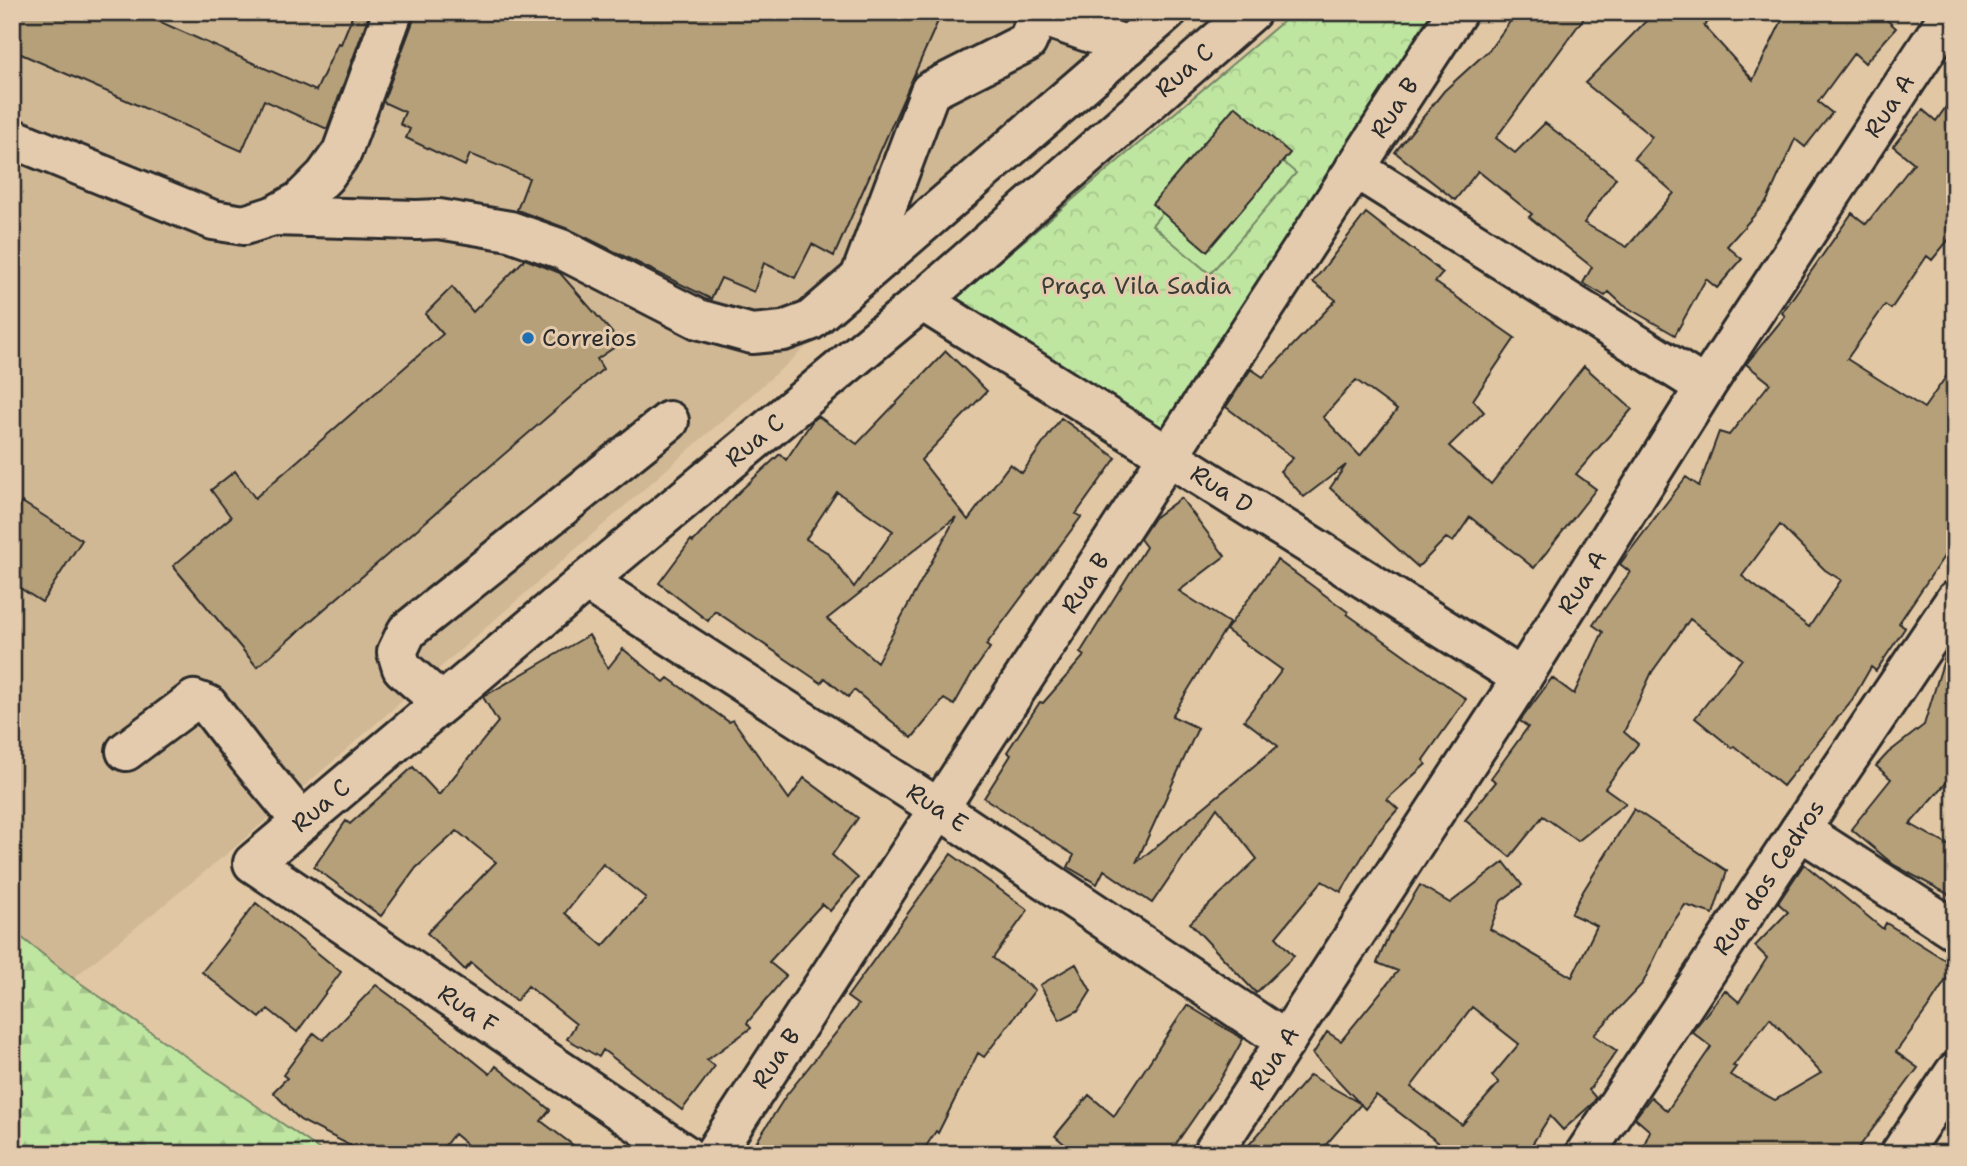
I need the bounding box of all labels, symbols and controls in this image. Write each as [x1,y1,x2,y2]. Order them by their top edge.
street label: Rua C [1148,36,1220,105]
street label: Rua A [1857,68,1922,144]
street label: Rua B [1363,71,1426,145]
park label: Praça Vila Sadia [1041,270,1231,302]
place label: Correios [542,322,637,354]
marker: Correios [520,330,536,346]
street label: Rua C [719,407,791,474]
street label: Rua D [1184,458,1259,521]
street label: Rua A [1550,544,1614,621]
street label: Rua B [1054,546,1117,620]
street label: Rua C [285,771,357,840]
street label: Rua E [900,776,974,840]
street label: Rua dos Cedros [1705,793,1832,962]
street label: Rua F [432,977,504,1041]
street label: Rua A [1242,1020,1307,1097]
street label: Rua B [745,1022,808,1095]

